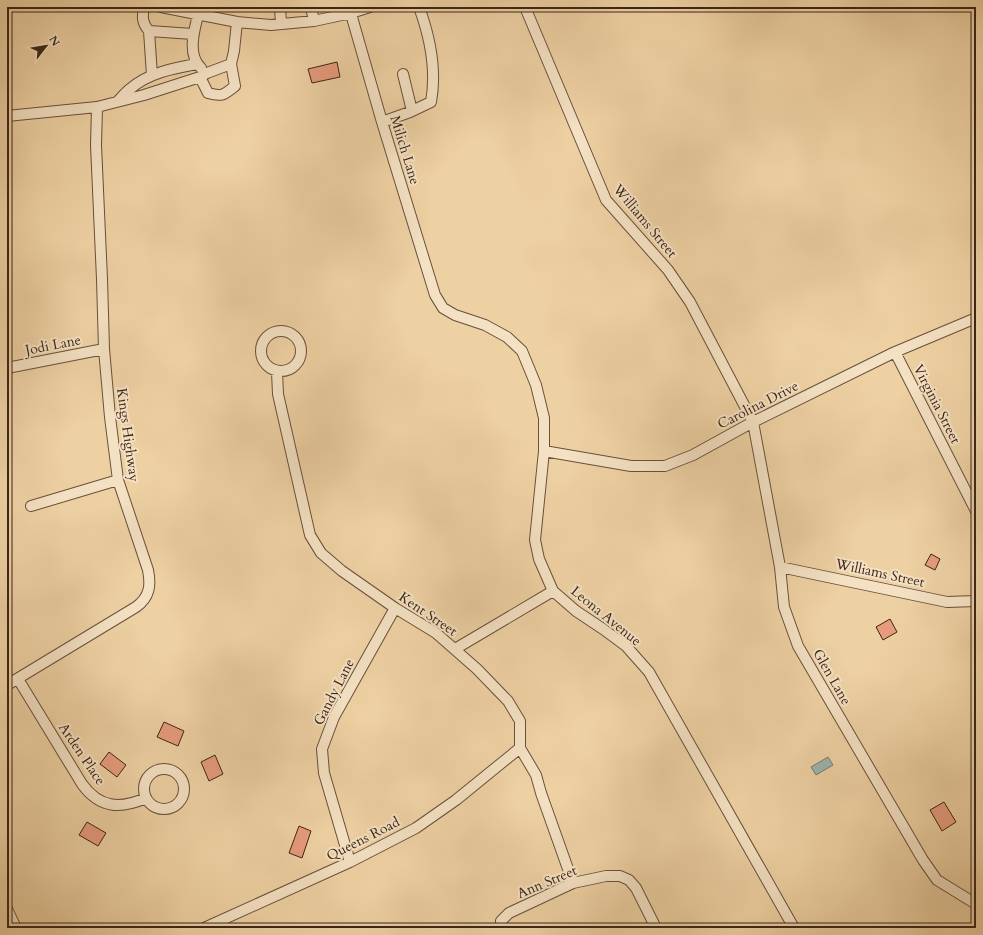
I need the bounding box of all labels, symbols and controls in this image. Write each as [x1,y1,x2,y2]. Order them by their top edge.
north arrow [26,26,66,66]
text: N [45,33,63,49]
street label: Milich Lane [385,113,425,187]
street label: Williams Street [608,179,682,262]
street label: Jodi Lane [22,330,82,360]
street label: Virginia Street [909,361,965,447]
street label: Carolina Drive [714,376,802,434]
street label: Kings Highway [112,387,144,484]
street label: Williams Street [833,554,927,592]
street label: Leona Avenue [567,582,645,650]
street label: Kent Street [395,588,461,641]
street label: Glen Lane [808,646,856,708]
street label: Gandy Lane [309,655,359,729]
street label: Arden Place [54,719,110,789]
street label: Queens Road [323,812,403,866]
street label: Ann Street [514,861,580,903]

